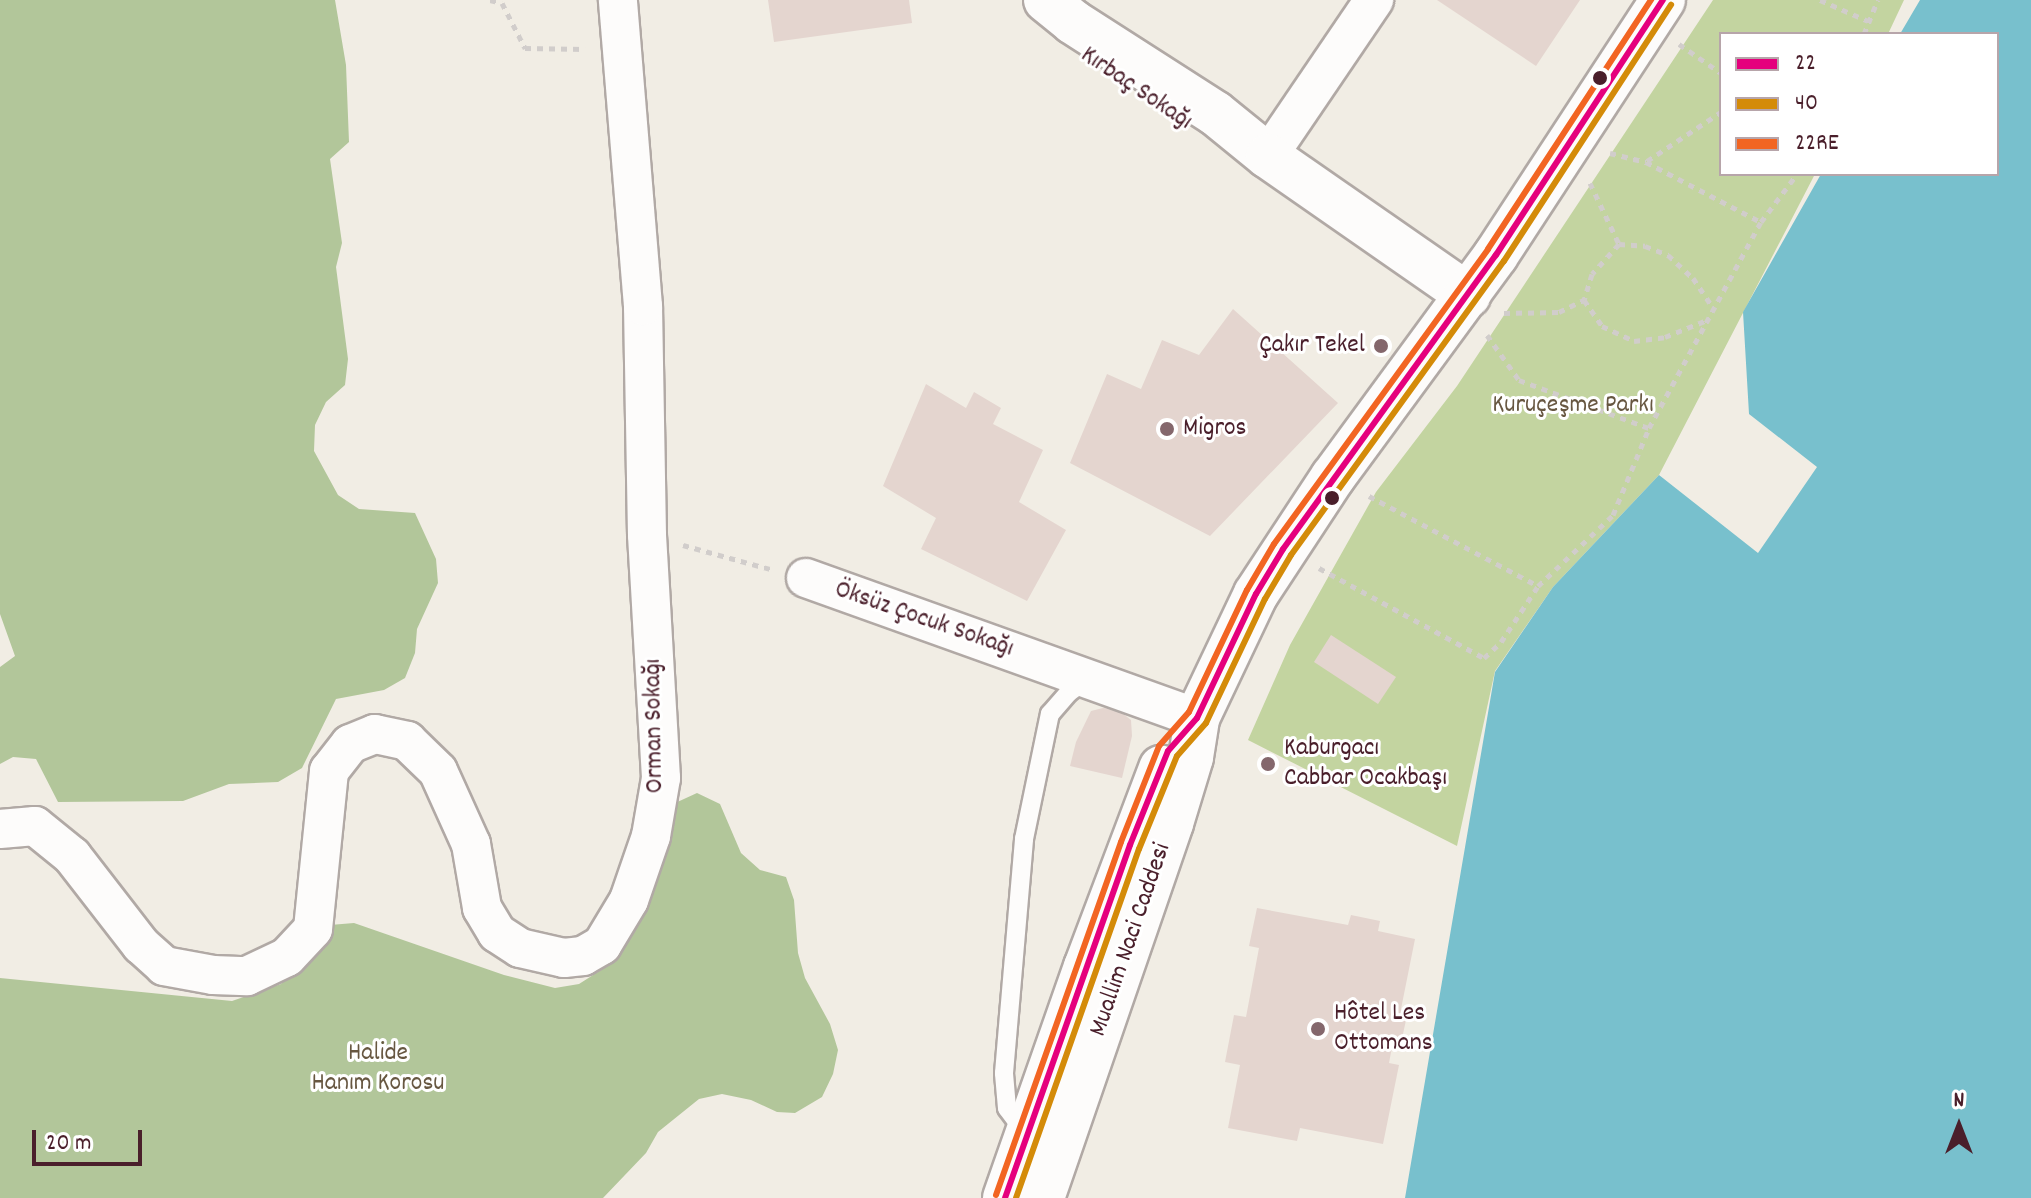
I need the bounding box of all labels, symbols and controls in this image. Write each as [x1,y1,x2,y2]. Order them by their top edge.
legend [1719,32,1999,176]
street label: Kırbaç Sokağı [1074,40,1198,138]
text: 22 [1795,47,1816,81]
unlabelled marker [1592,70,1608,86]
text: 40 [1795,87,1818,121]
text: 22RE [1795,127,1839,161]
place label: Çakır Tekel [1260,330,1365,362]
marker: Çakır Tekel [1372,337,1390,355]
park label: Kuruçeşme Parkı [1492,390,1654,422]
place label: Migros [1183,413,1247,445]
marker: Migros [1158,420,1176,438]
unlabelled marker [1324,490,1340,506]
street label: Öksüz Çocuk Sokağı [831,575,1017,665]
street label: Orman Sokağı [638,658,672,794]
place label: Kaburgacı Cabbar Ocakbaşı [1284,733,1447,794]
marker: Kaburgacı Cabbar Ocakbaşı [1259,755,1277,773]
street label: Muallim Naci Caddesi [1083,839,1179,1041]
place label: Hôtel Les Ottomans [1334,998,1433,1060]
marker: Hôtel Les Ottomans [1309,1020,1327,1038]
park label: Halide Hanım Korosu [311,1038,445,1100]
north arrow [1919,1086,1999,1166]
text: N [1954,1086,1964,1117]
scale bar [36,1114,146,1164]
text: 20 m [46,1127,92,1161]

